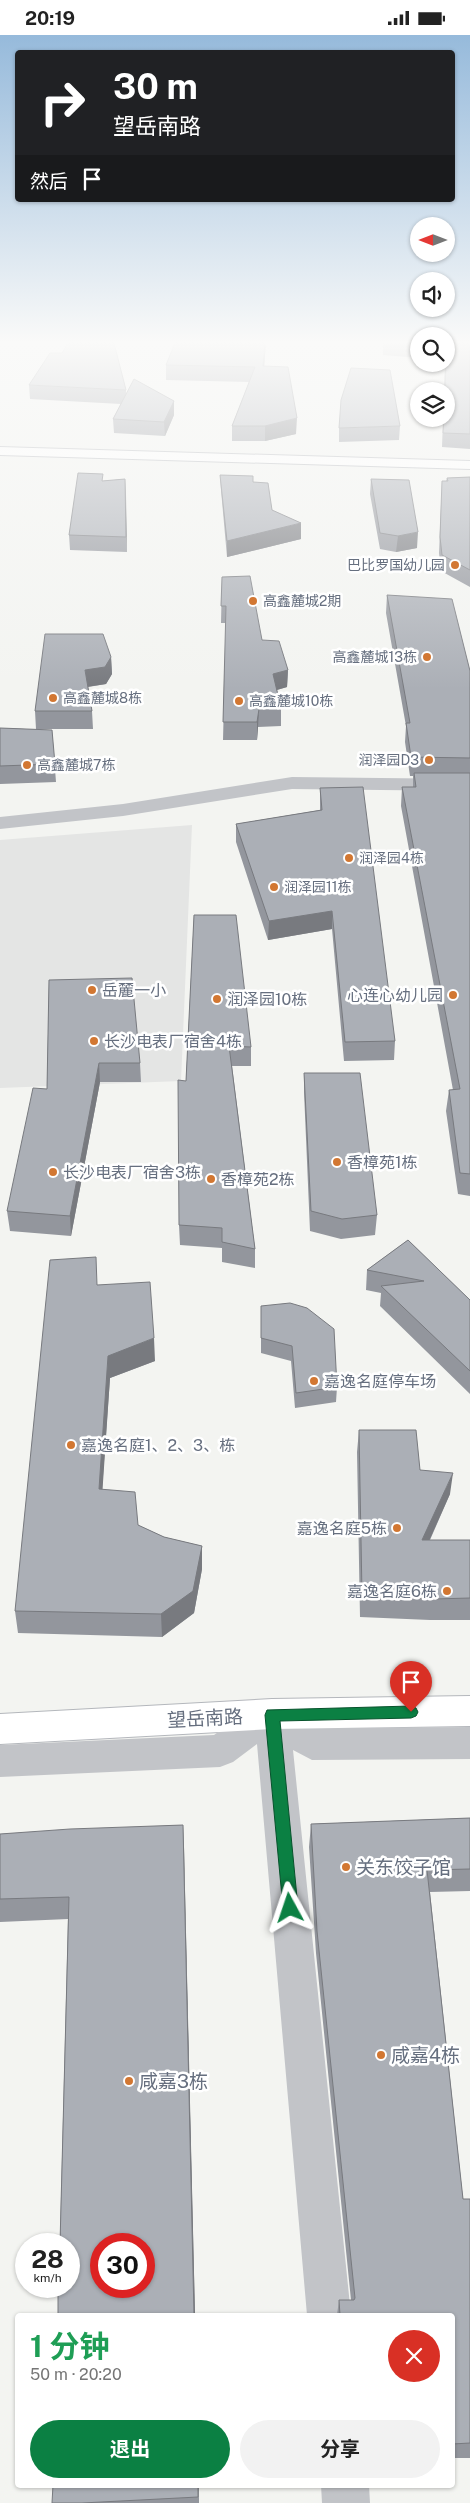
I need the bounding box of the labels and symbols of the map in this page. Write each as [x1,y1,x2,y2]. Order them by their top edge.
north arrow [410,217,455,263]
place label: 巴比罗国幼儿园 [347,557,445,573]
marker: 巴比罗国幼儿园 [449,559,461,571]
place label: 高鑫麓城2期 [263,593,341,609]
marker: 高鑫麓城2期 [247,595,259,607]
place label: 高鑫麓城13栋 [332,649,417,665]
marker: 高鑫麓城13栋 [421,651,433,663]
place label: 高鑫麓城8栋 [63,690,142,706]
marker: 高鑫麓城8栋 [47,692,59,704]
place label: 高鑫麓城10栋 [249,693,333,709]
marker: 高鑫麓城10栋 [233,695,245,707]
place label: 润泽园D3 [358,752,419,768]
marker: 润泽园D3 [423,754,435,766]
place label: 高鑫麓城7栋 [37,757,115,773]
marker: 高鑫麓城7栋 [21,759,33,771]
place label: 润泽园4栋 [359,850,424,866]
marker: 润泽园4栋 [343,852,355,864]
place label: 润泽园11栋 [284,879,351,895]
marker: 润泽园11栋 [268,881,280,893]
place label: 岳麓一小 [102,981,166,1000]
marker: 岳麓一小 [86,984,98,996]
place label: 心连心幼儿园 [347,986,443,1005]
marker: 心连心幼儿园 [447,989,459,1001]
place label: 润泽园10栋 [227,990,307,1009]
marker: 润泽园10栋 [211,993,223,1005]
place label: 长沙电表厂宿舍4栋 [104,1032,242,1051]
marker: 长沙电表厂宿舍4栋 [88,1035,100,1047]
place label: 香樟苑1栋 [347,1153,418,1172]
marker: 香樟苑1栋 [331,1156,343,1168]
place label: 长沙电表厂宿舍3栋 [63,1163,201,1182]
marker: 长沙电表厂宿舍3栋 [47,1166,59,1178]
place label: 香樟苑2栋 [221,1170,295,1189]
marker: 香樟苑2栋 [205,1173,217,1185]
place label: 嘉逸名庭停车场 [324,1372,436,1391]
marker: 嘉逸名庭停车场 [308,1375,320,1387]
place label: 嘉逸名庭1、2、3、栋 [81,1436,235,1455]
marker: 嘉逸名庭1、2、3、栋 [65,1439,77,1451]
place label: 嘉逸名庭5栋 [297,1519,387,1538]
marker: 嘉逸名庭5栋 [391,1522,403,1534]
place label: 嘉逸名庭6栋 [347,1582,437,1601]
marker: 嘉逸名庭6栋 [441,1585,453,1597]
pin [390,1661,432,1712]
street label: 望岳南路 [166,1705,244,1731]
place label: 关东饺子馆 [356,1856,451,1878]
marker: 关东饺子馆 [340,1861,352,1873]
position arrow [263,1881,315,1933]
place label: 咸嘉4栋 [391,2044,460,2066]
marker: 咸嘉4栋 [375,2049,387,2061]
place label: 咸嘉3栋 [139,2070,208,2092]
marker: 咸嘉3栋 [123,2075,135,2087]
speed limit sign: 30 [90,2233,155,2298]

